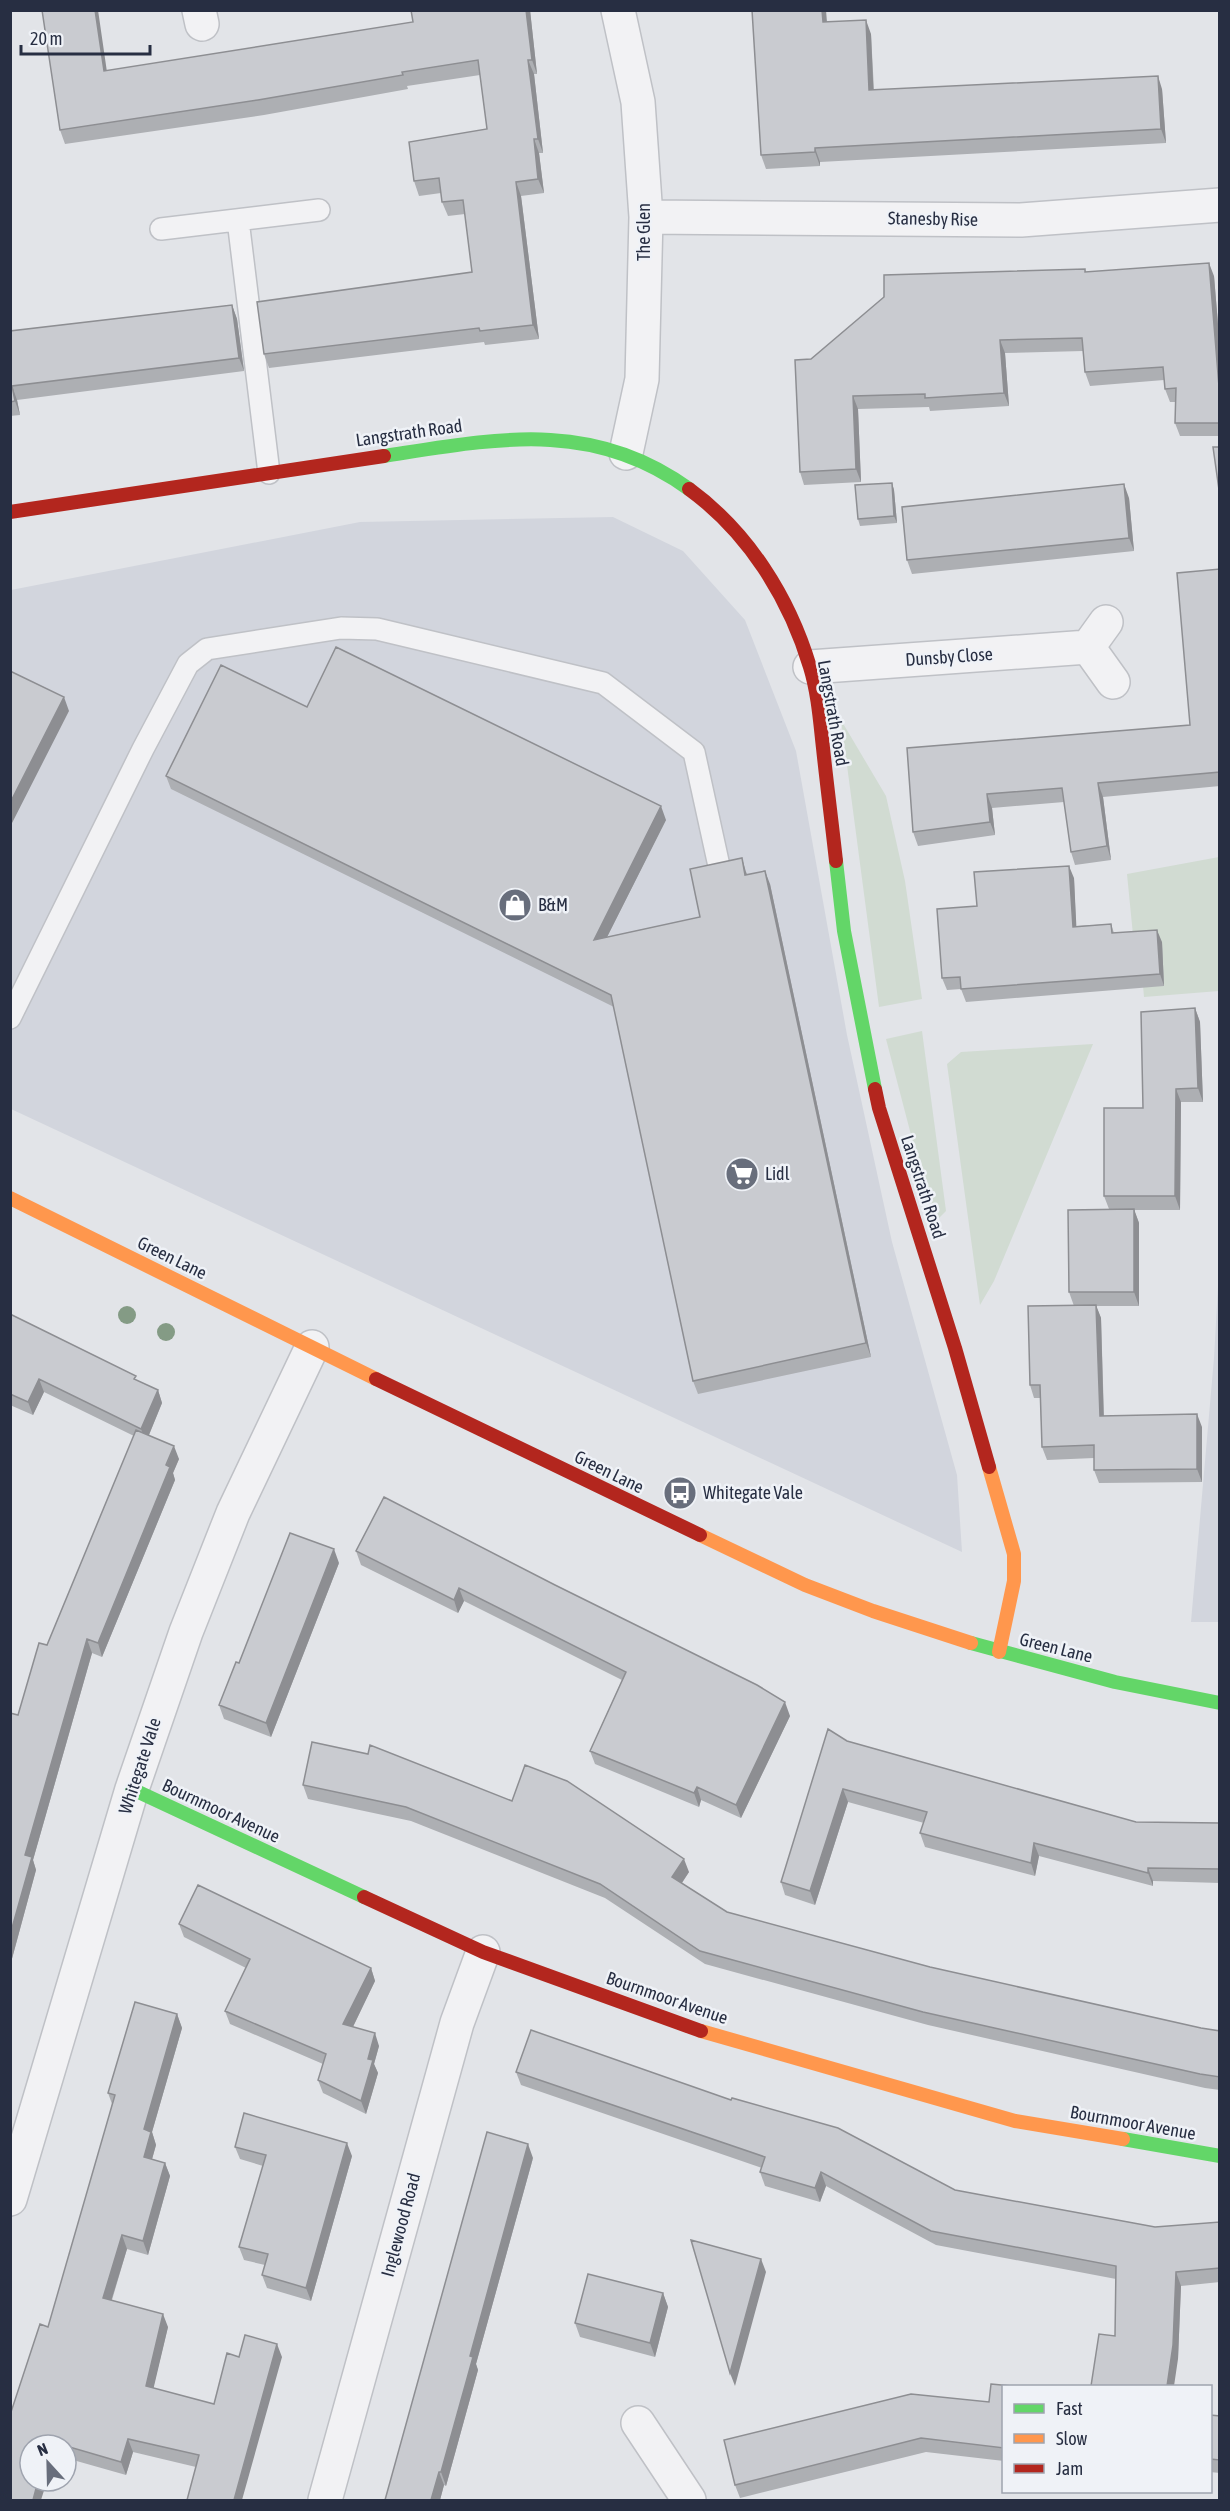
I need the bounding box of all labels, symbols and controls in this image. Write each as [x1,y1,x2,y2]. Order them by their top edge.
scale bar [21,18,150,56]
text: 20 m [30,28,62,49]
street label: The Glen [633,203,654,261]
street label: Stanesby Rise [888,207,978,230]
street label: Langstrath Road [354,415,464,450]
street label: Dunsby Close [904,643,993,670]
street label: Langstrath Road [814,658,853,768]
shop icon: B&M [497,887,533,923]
place label: B&M [538,894,568,915]
street label: Langstrath Road [897,1133,950,1241]
supermarket icon: Lidl [724,1156,760,1192]
place label: Lidl [765,1163,790,1184]
street label: Green Lane [134,1232,210,1283]
street label: Green Lane [571,1446,647,1497]
bus stop icon: Whitegate Vale [662,1475,698,1511]
place label: Whitegate Vale [703,1482,803,1503]
street label: Green Lane [1017,1628,1095,1667]
street label: Whitegate Vale [114,1715,165,1817]
street label: Bournmoor Avenue [159,1774,283,1847]
street label: Bournmoor Avenue [604,1967,731,2028]
street label: Bournmoor Avenue [1069,2101,1198,2144]
street label: Inglewood Road [377,2171,424,2279]
legend [1002,2385,1212,2493]
text: Fast [1056,2398,1083,2419]
text: Slow [1056,2428,1087,2449]
north arrow [18,2433,78,2493]
text: N [35,2439,50,2459]
text: Jam [1056,2458,1083,2479]

